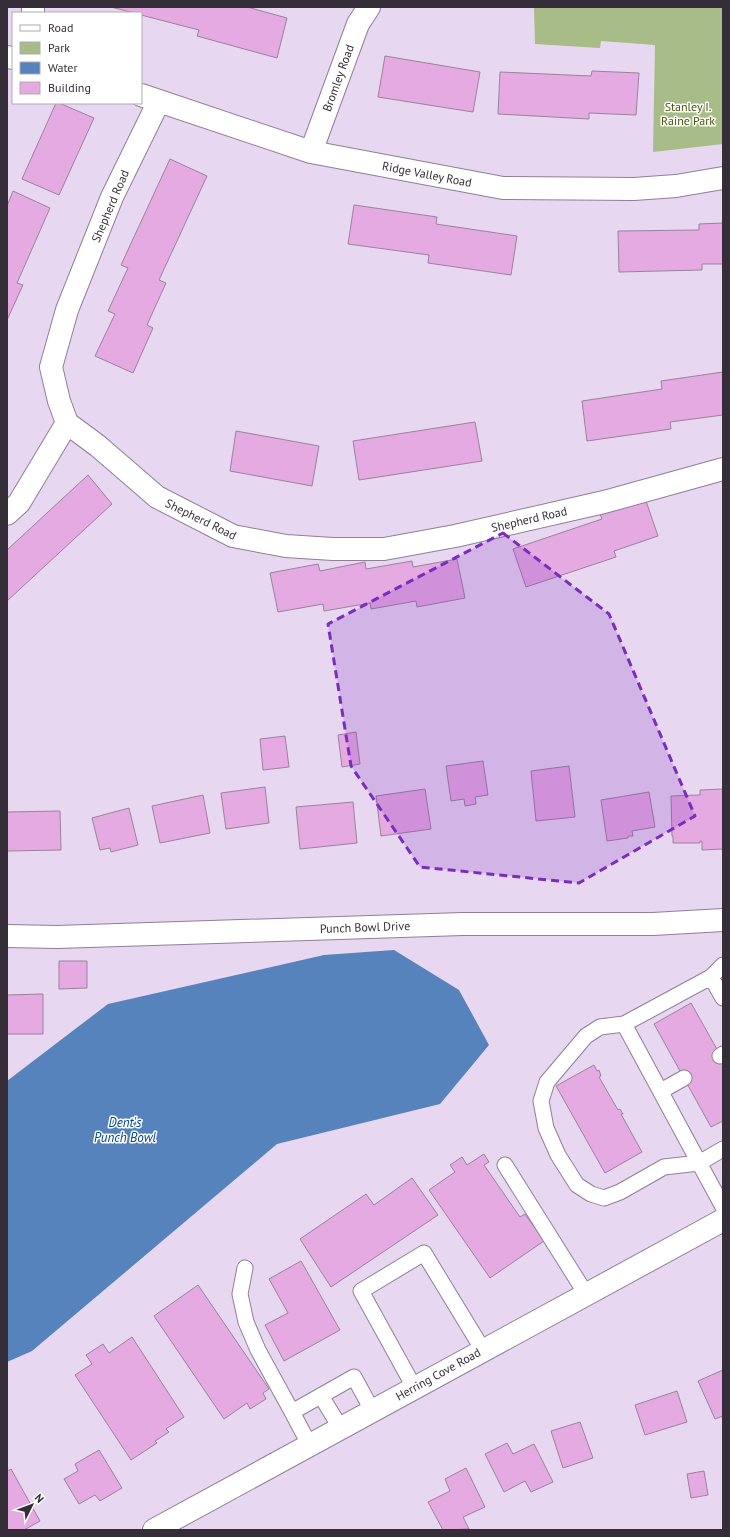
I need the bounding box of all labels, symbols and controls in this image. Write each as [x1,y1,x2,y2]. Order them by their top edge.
legend [12,12,142,104]
text: Road [48,20,73,35]
text: Park [48,40,70,55]
street label: Bromley Road [319,42,357,114]
text: Water [48,60,78,75]
text: Building [48,80,91,95]
park label: Stanley I. Raine Park [661,99,715,128]
street label: Ridge Valley Road [381,158,473,190]
street label: Shepherd Road [88,167,132,245]
street label: Shepherd Road [163,495,239,543]
street label: Shepherd Road [490,503,568,535]
street label: Punch Bowl Drive [320,918,410,936]
water label: Dent's Punch Bowl [94,1114,157,1146]
street label: Herring Cove Road [393,1344,483,1404]
north arrow [12,1485,52,1525]
text: N [32,1491,47,1506]

